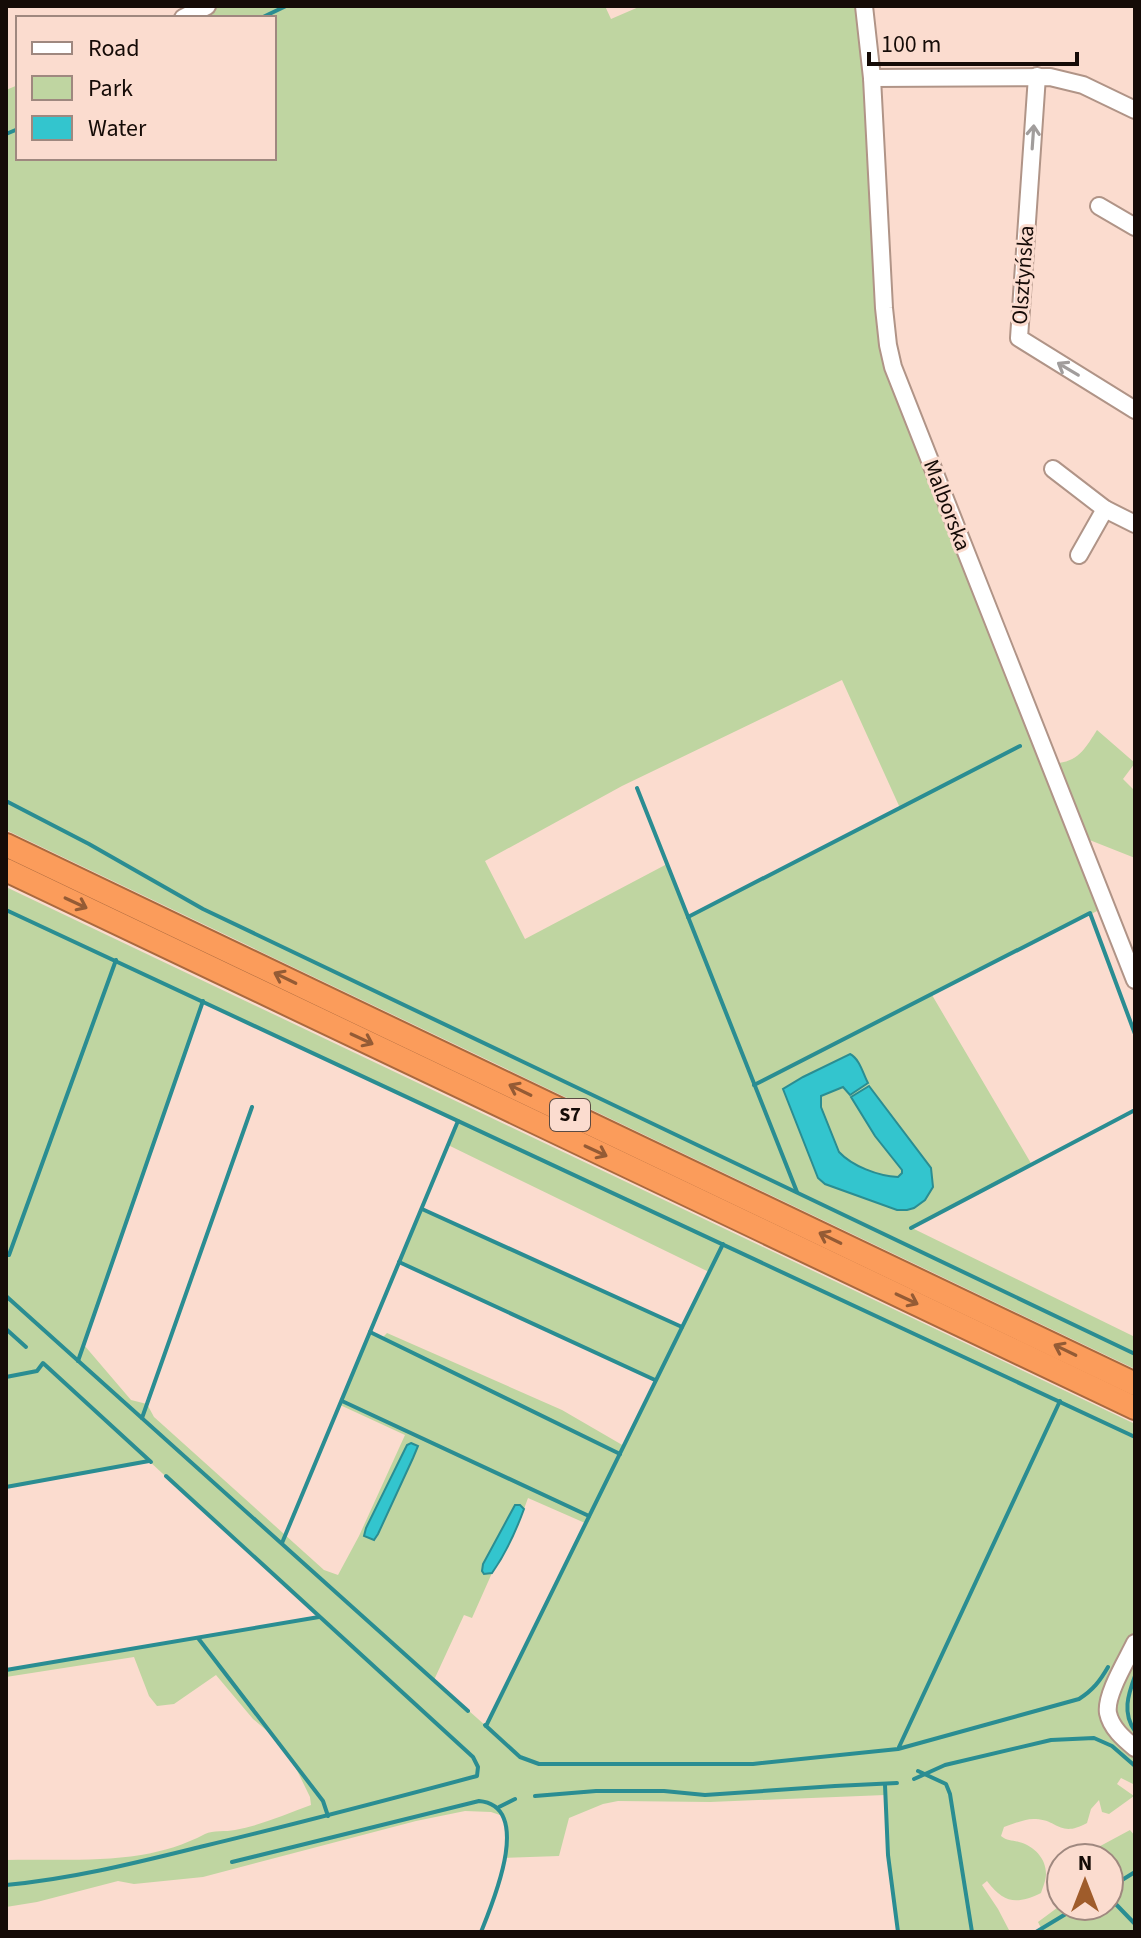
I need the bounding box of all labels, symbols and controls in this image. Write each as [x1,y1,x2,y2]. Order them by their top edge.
legend [16,16,276,160]
scale bar [869,16,1077,66]
text: 100 m [881,27,941,62]
text: Road [88,31,140,66]
text: Park [88,71,133,106]
text: Water [88,111,147,146]
one-way arrow [1026,124,1041,151]
street label: Olsztyńska [1004,224,1042,326]
one-way arrow [1057,361,1080,377]
street label: Malborska [915,455,979,555]
one-way arrow [64,896,88,911]
one-way arrow [273,970,297,985]
one-way arrow [349,1032,373,1047]
one-way arrow [508,1082,532,1097]
road number: S7 [550,1099,590,1131]
one-way arrow [584,1144,608,1159]
one-way arrow [818,1230,842,1245]
one-way arrow [895,1292,919,1307]
one-way arrow [1053,1342,1077,1357]
north arrow [1045,1842,1125,1922]
text: N [1078,1847,1092,1879]

